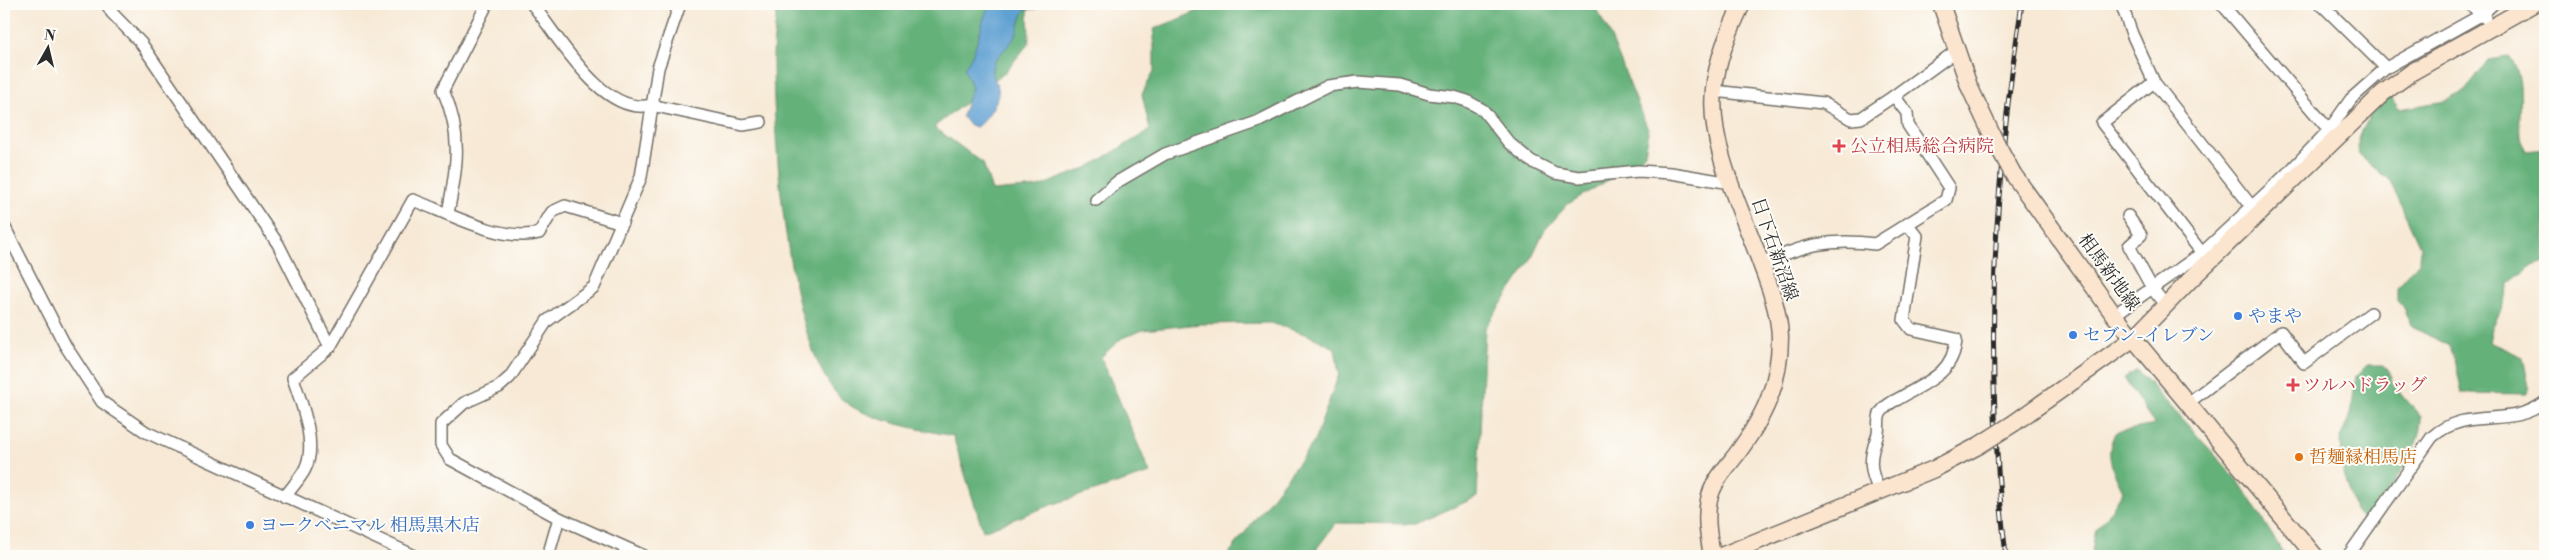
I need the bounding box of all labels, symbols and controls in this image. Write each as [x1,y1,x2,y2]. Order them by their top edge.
north arrow [22,22,72,72]
text: N [43,26,56,46]
place label: 公立相馬総合病院 [1850,135,1994,158]
marker: 公立相馬総合病院 [1832,139,1846,153]
street label: 日下石新沼線 [1746,194,1803,304]
street label: 相馬新地線 [2073,229,2144,315]
place label: やまや [2248,305,2302,328]
marker: やまや [2232,310,2244,322]
place label: セブン-イレブン [2083,324,2215,347]
marker: セブン-イレブン [2067,329,2079,341]
place label: ツルハドラッグ [2303,374,2427,397]
marker: ツルハドラッグ [2287,379,2299,391]
place label: 哲麺縁相馬店 [2309,446,2417,469]
marker: 哲麺縁相馬店 [2293,451,2305,463]
place label: ヨークベニマル 相馬黒木店 [260,514,480,537]
marker: ヨークベニマル 相馬黒木店 [244,519,256,531]

